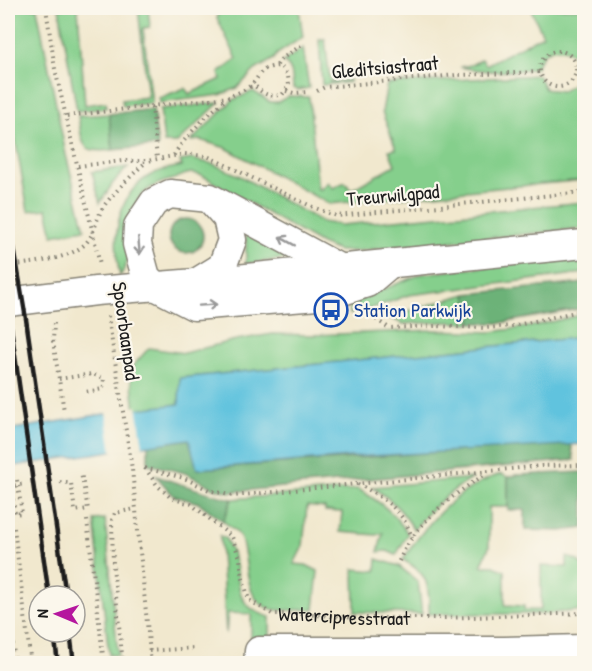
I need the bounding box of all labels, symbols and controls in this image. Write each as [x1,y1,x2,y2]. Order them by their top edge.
street label: Gleditsiastraat [331,48,440,85]
street label: Treurwilgpad [346,177,441,212]
one-way arrow [134,235,145,255]
one-way arrow [279,235,296,247]
street label: Spoorbaanpad [106,280,147,382]
bus stop icon: Station Parkwijk [313,292,349,328]
place label: Station Parkwijk [354,296,471,323]
one-way arrow [198,299,218,310]
north arrow [27,584,87,644]
street label: Watercipresstraat [278,600,411,631]
text: N [31,608,53,618]

